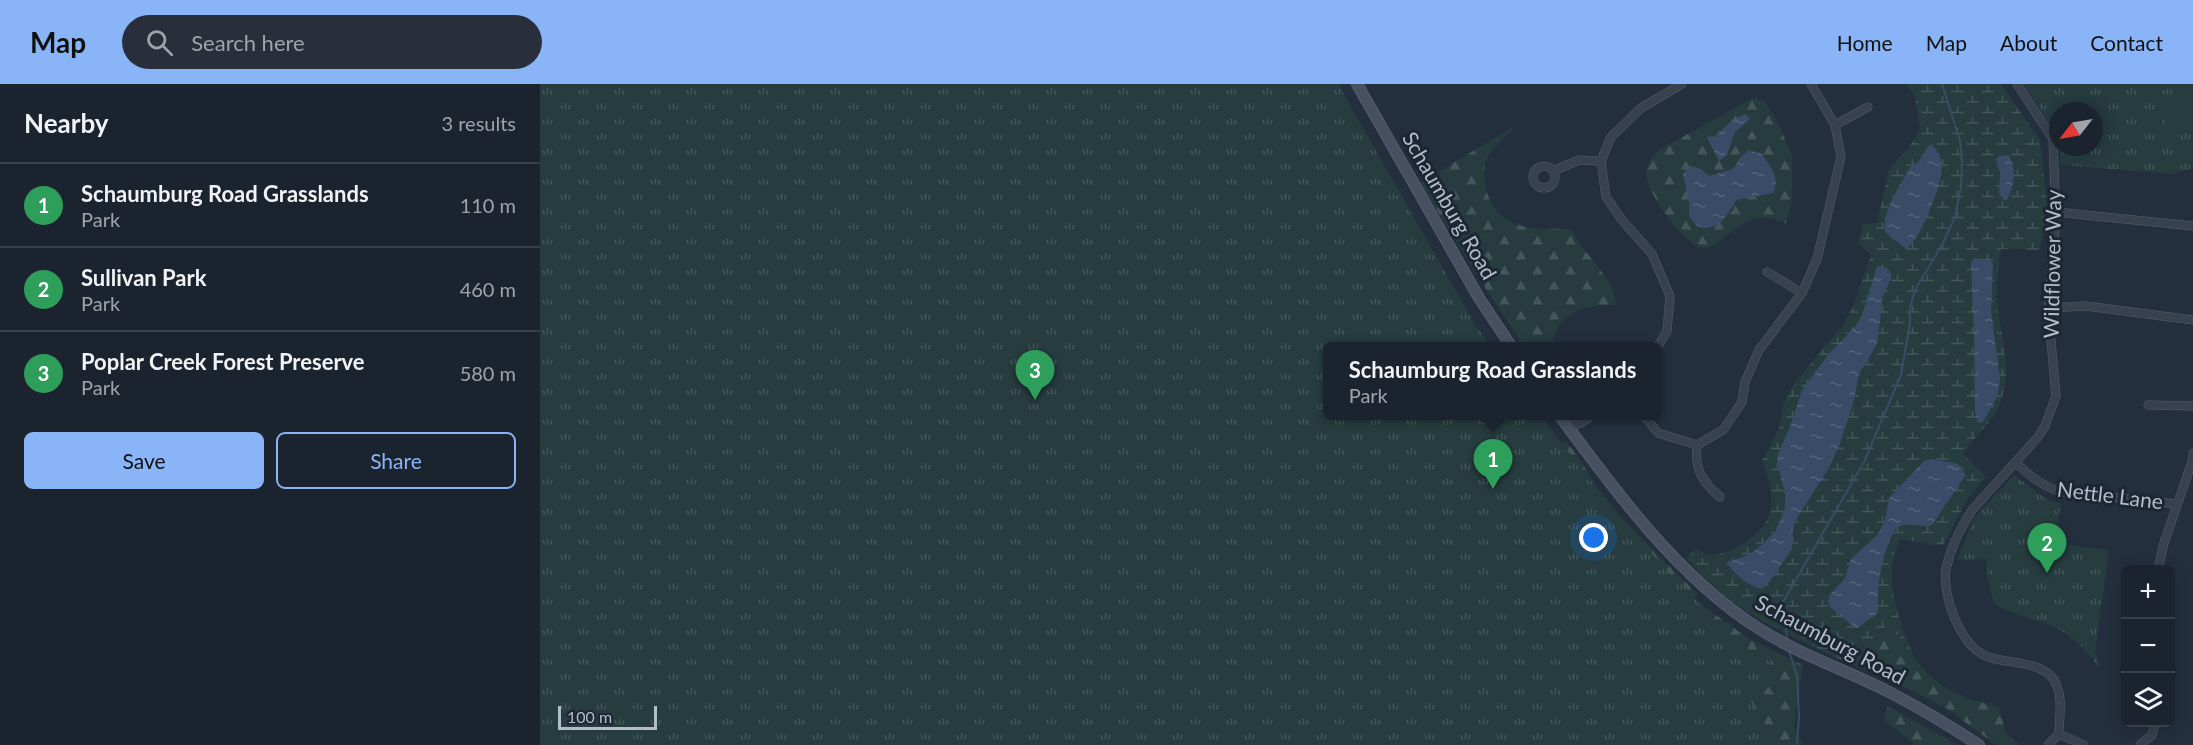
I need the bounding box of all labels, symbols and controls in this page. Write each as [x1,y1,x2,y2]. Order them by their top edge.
search box [122,15,542,69]
text: Map [30,25,86,59]
icon: search [143,26,176,59]
text: Search here [191,29,305,56]
text: Home [1837,30,1893,55]
text: Map [1926,30,1967,55]
text: About [2000,30,2057,55]
text: Contact [2090,30,2163,55]
north arrow [2049,102,2103,156]
text: Nearby [24,107,109,139]
text: 3 results [441,111,516,135]
street label: Schaumburg Road [1398,127,1503,283]
text: Schaumburg Road Grasslands [81,180,369,207]
street label: Wildflower Way [2038,189,2065,339]
text: 1 [38,193,49,217]
text: 110 m [460,193,516,217]
text: Park [81,207,120,231]
text: Sullivan Park [81,264,206,291]
text: 2 [38,277,49,301]
text: 460 m [460,277,516,301]
text: Park [81,291,120,315]
popup [1323,342,1662,420]
text: Poplar Creek Forest Preserve [81,348,365,375]
pin: 3 [1016,350,1054,400]
text: Schaumburg Road Grasslands [1349,356,1636,383]
text: 3 [38,361,49,385]
text: 580 m [460,361,516,385]
text: Park [81,375,120,399]
text: Park [1349,383,1388,407]
button: Save [24,432,264,489]
button: Share [276,432,516,489]
pin: 1 [1474,440,1512,489]
street label: Nettle Lane [2056,476,2165,513]
your location [1579,523,1608,552]
pin: 2 [2028,524,2066,573]
map controls [2121,565,2175,727]
button: + [2121,565,2175,619]
street label: Schaumburg Road [1751,589,1910,689]
button: − [2121,619,2175,673]
button: layers [2121,673,2175,727]
scale bar [558,703,657,730]
text: 100 m [567,707,612,726]

